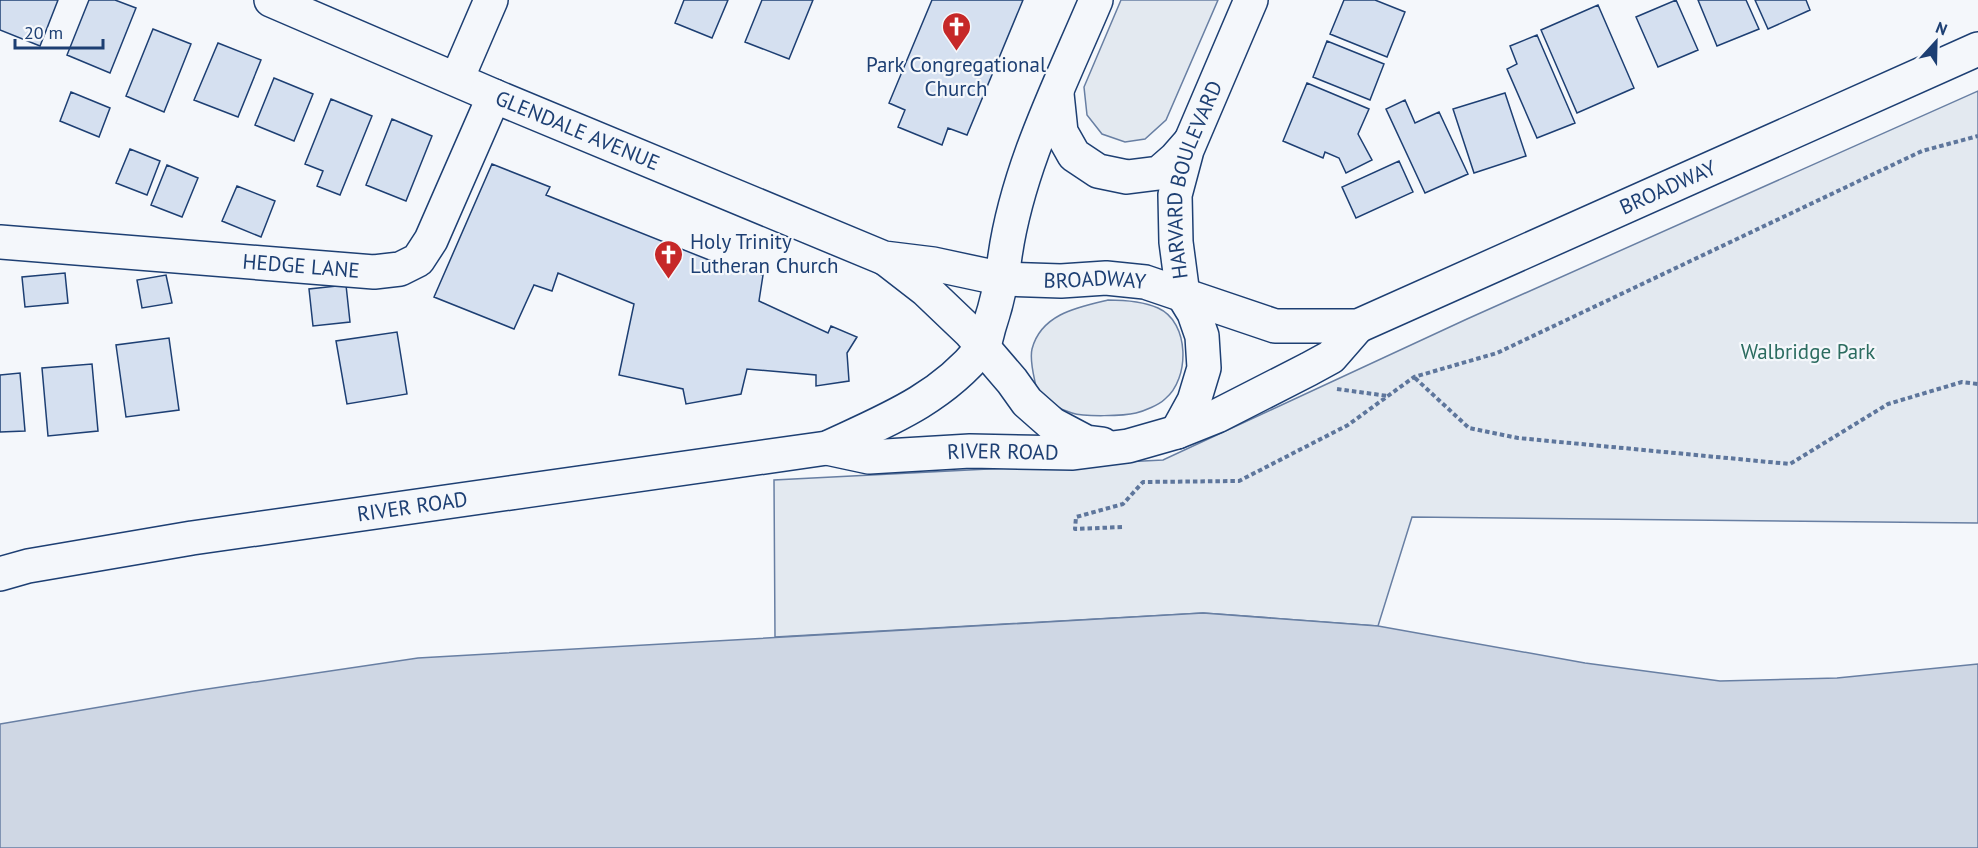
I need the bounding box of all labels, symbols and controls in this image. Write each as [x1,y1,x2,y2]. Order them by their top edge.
church icon: Park Congregational Church [940,10,972,52]
scale bar [15,12,104,50]
north arrow [1906,12,1966,72]
text: N [1933,17,1950,39]
text: 20 m [24,21,63,44]
place label: Park Congregational Church [866,51,1046,102]
street label: HARVARD BOULEVARD [1161,76,1228,281]
street label: GLENDALE AVENUE [491,84,664,176]
street label: BROADWAY [1615,154,1720,220]
place label: Holy Trinity Lutheran Church [690,228,839,279]
church icon: Holy Trinity Lutheran Church [653,238,685,280]
street label: HEDGE LANE [241,247,361,284]
street label: BROADWAY [1043,264,1148,295]
park label: Walbridge Park [1741,338,1875,365]
street label: RIVER ROAD [946,437,1059,466]
street label: RIVER ROAD [355,485,469,527]

